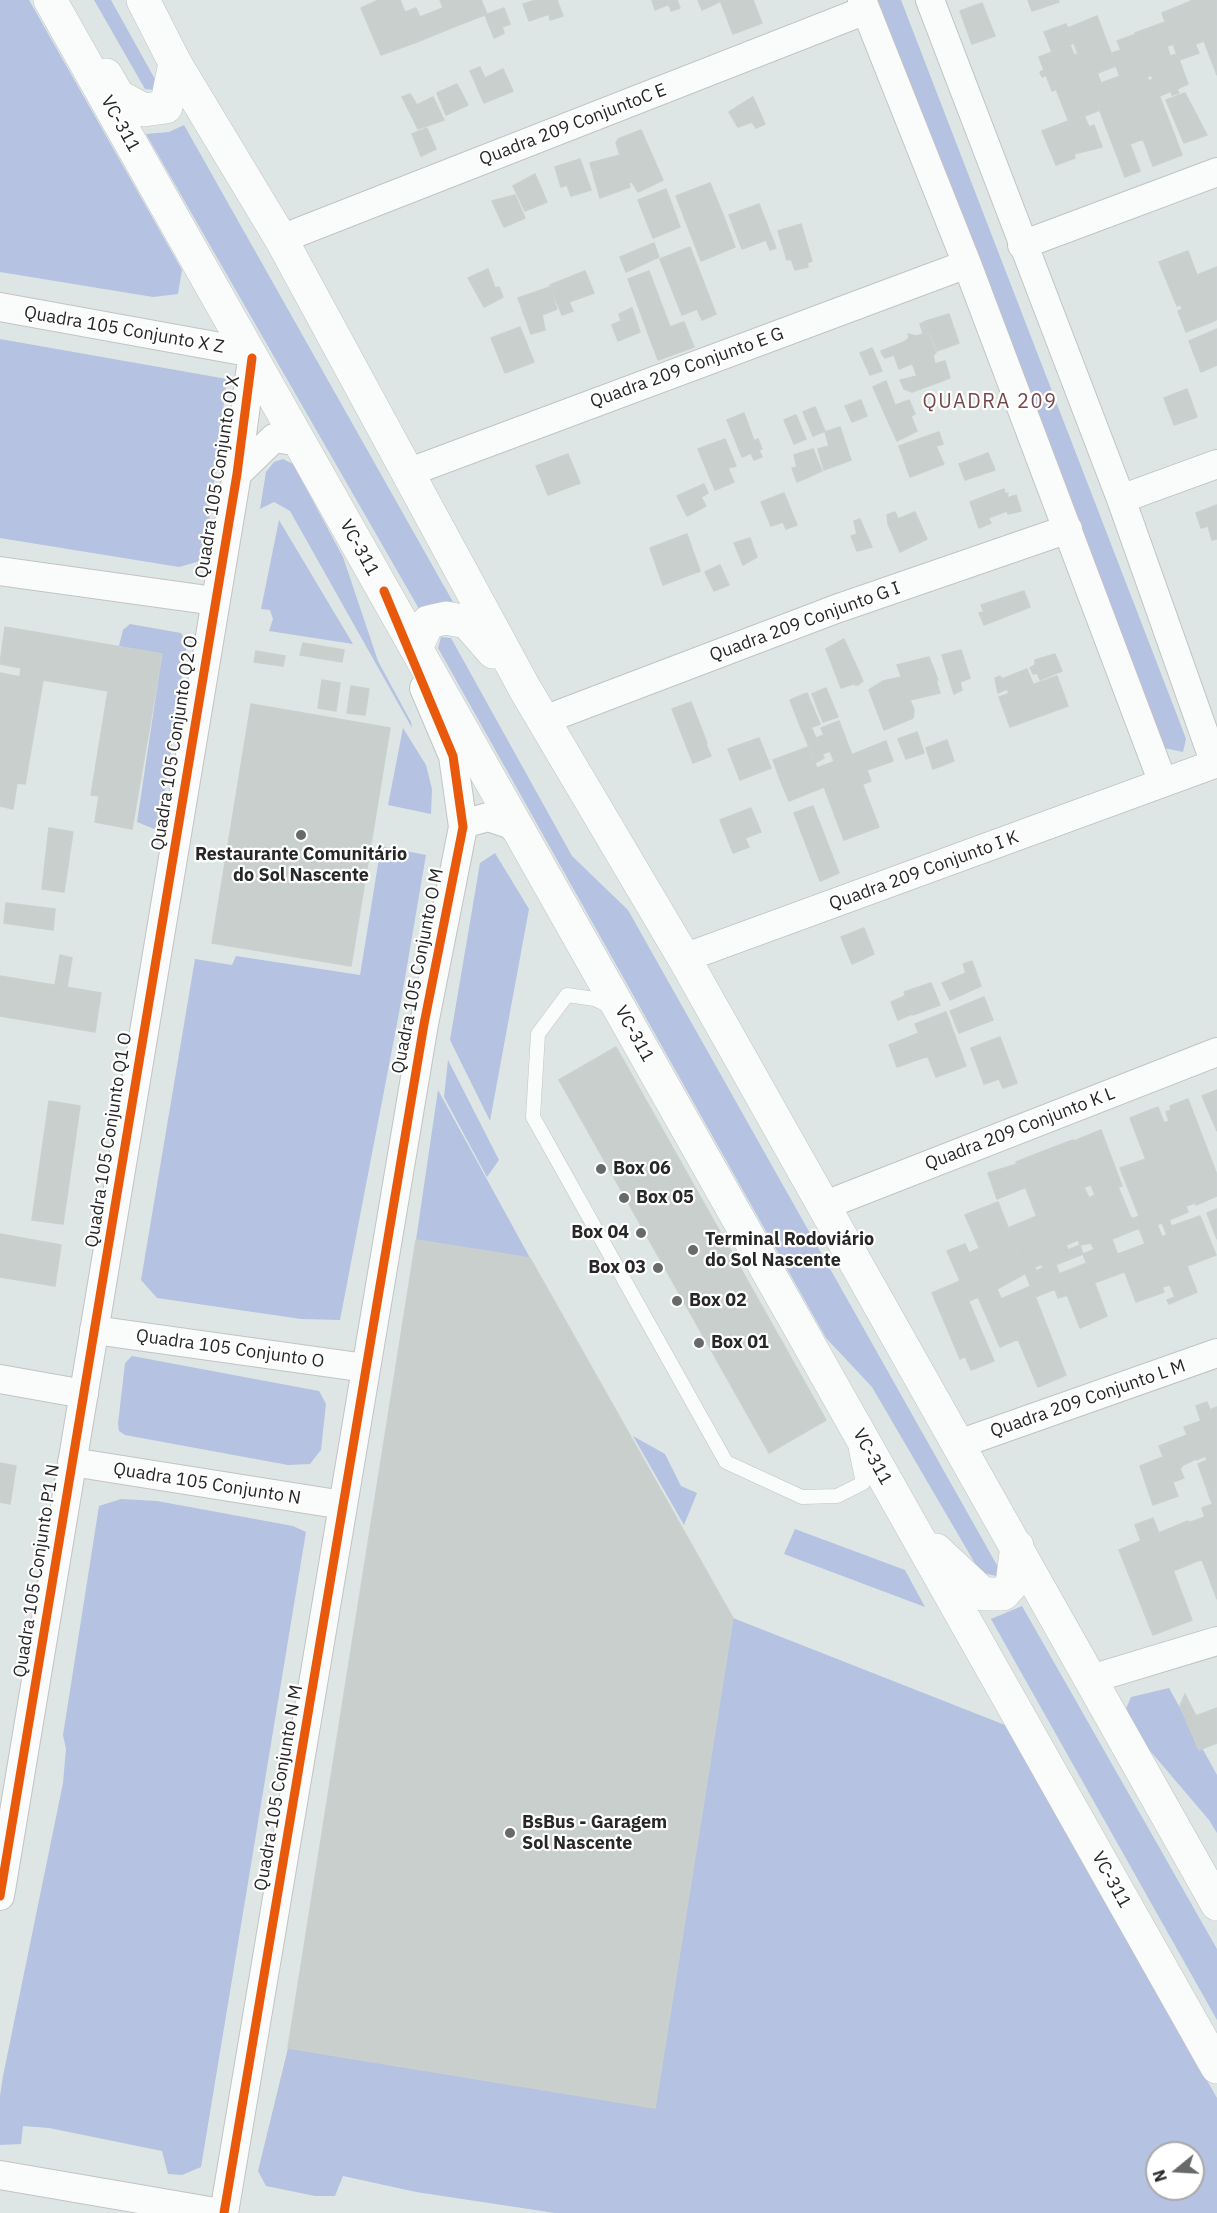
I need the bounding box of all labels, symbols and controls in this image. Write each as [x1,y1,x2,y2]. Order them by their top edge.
street label: Quadra 209 ConjuntoC E [476,79,670,171]
street label: VC-311 [96,92,144,156]
street label: Quadra 105 Conjunto X Z [22,302,226,358]
street label: Quadra 209 Conjunto E G [587,323,787,413]
street label: Quadra 105 Conjunto O X [191,374,245,580]
district label: QUADRA 209 [922,390,1058,414]
street label: VC-311 [335,516,383,580]
street label: Quadra 209 Conjunto G I [707,577,903,667]
street label: Quadra 105 Conjunto Q2 O [147,634,203,852]
street label: Quadra 209 Conjunto I K [826,827,1022,915]
marker: Restaurante Comunitário do Sol Nascente [294,828,308,842]
place label: Restaurante Comunitário do Sol Nascente [195,844,407,886]
street label: Quadra 105 Conjunto O M [387,867,449,1075]
street label: VC-311 [610,1002,658,1066]
street label: Quadra 105 Conjunto Q1 O [81,1031,137,1249]
street label: Quadra 209 Conjunto K L [922,1083,1118,1175]
place label: Box 06 [613,1158,671,1180]
marker: Box 06 [594,1162,608,1176]
place label: Box 05 [636,1187,694,1209]
marker: Box 05 [617,1191,631,1205]
place label: Box 04 [571,1222,629,1244]
marker: Box 04 [634,1226,648,1240]
place label: Terminal Rodoviário do Sol Nascente [705,1229,874,1272]
marker: Terminal Rodoviário do Sol Nascente [686,1243,700,1257]
place label: Box 03 [588,1257,646,1279]
marker: Box 03 [651,1261,665,1275]
place label: Box 02 [689,1290,747,1312]
marker: Box 02 [670,1294,684,1308]
street label: Quadra 105 Conjunto O [135,1325,325,1373]
place label: Box 01 [711,1332,769,1354]
marker: Box 01 [692,1336,706,1350]
street label: Quadra 209 Conjunto L M [988,1355,1188,1443]
street label: VC-311 [848,1425,896,1489]
street label: Quadra 105 Conjunto N [112,1458,302,1510]
street label: Quadra 105 Conjunto P1 N [9,1463,65,1679]
street label: Quadra 105 Conjunto N M [250,1683,308,1893]
place label: BsBus - Garagem Sol Nascente [522,1812,667,1854]
marker: BsBus - Garagem Sol Nascente [503,1826,517,1840]
street label: VC-311 [1087,1848,1135,1912]
north arrow [1145,2141,1205,2201]
text: N [1148,2167,1171,2185]

